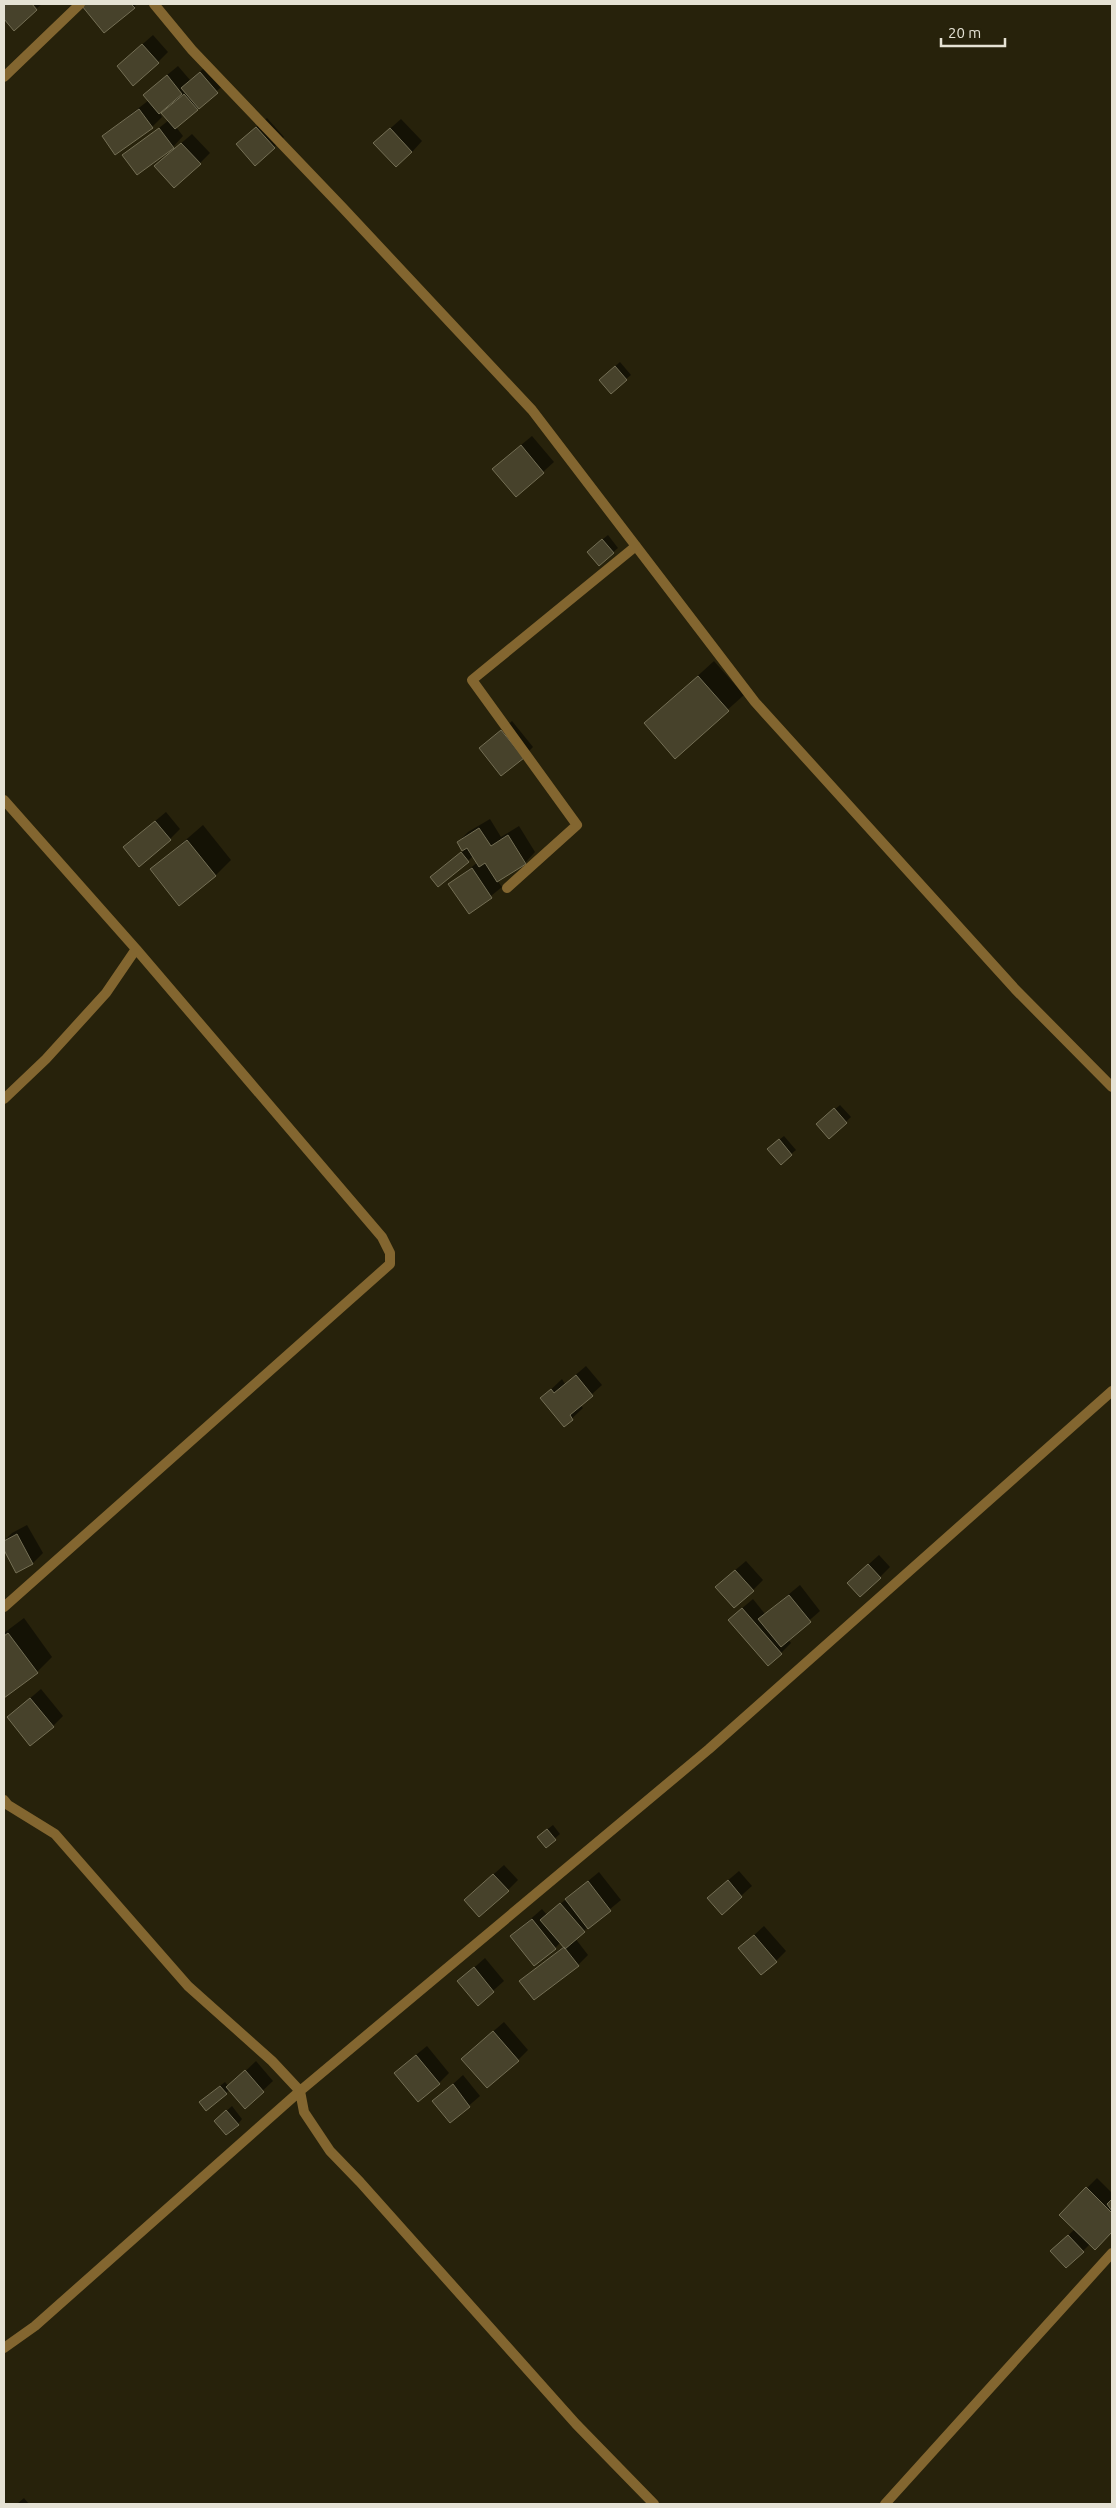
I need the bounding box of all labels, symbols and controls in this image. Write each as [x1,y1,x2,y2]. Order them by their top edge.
scale bar [941,15,1005,47]
text: 20 m [948,24,981,41]

